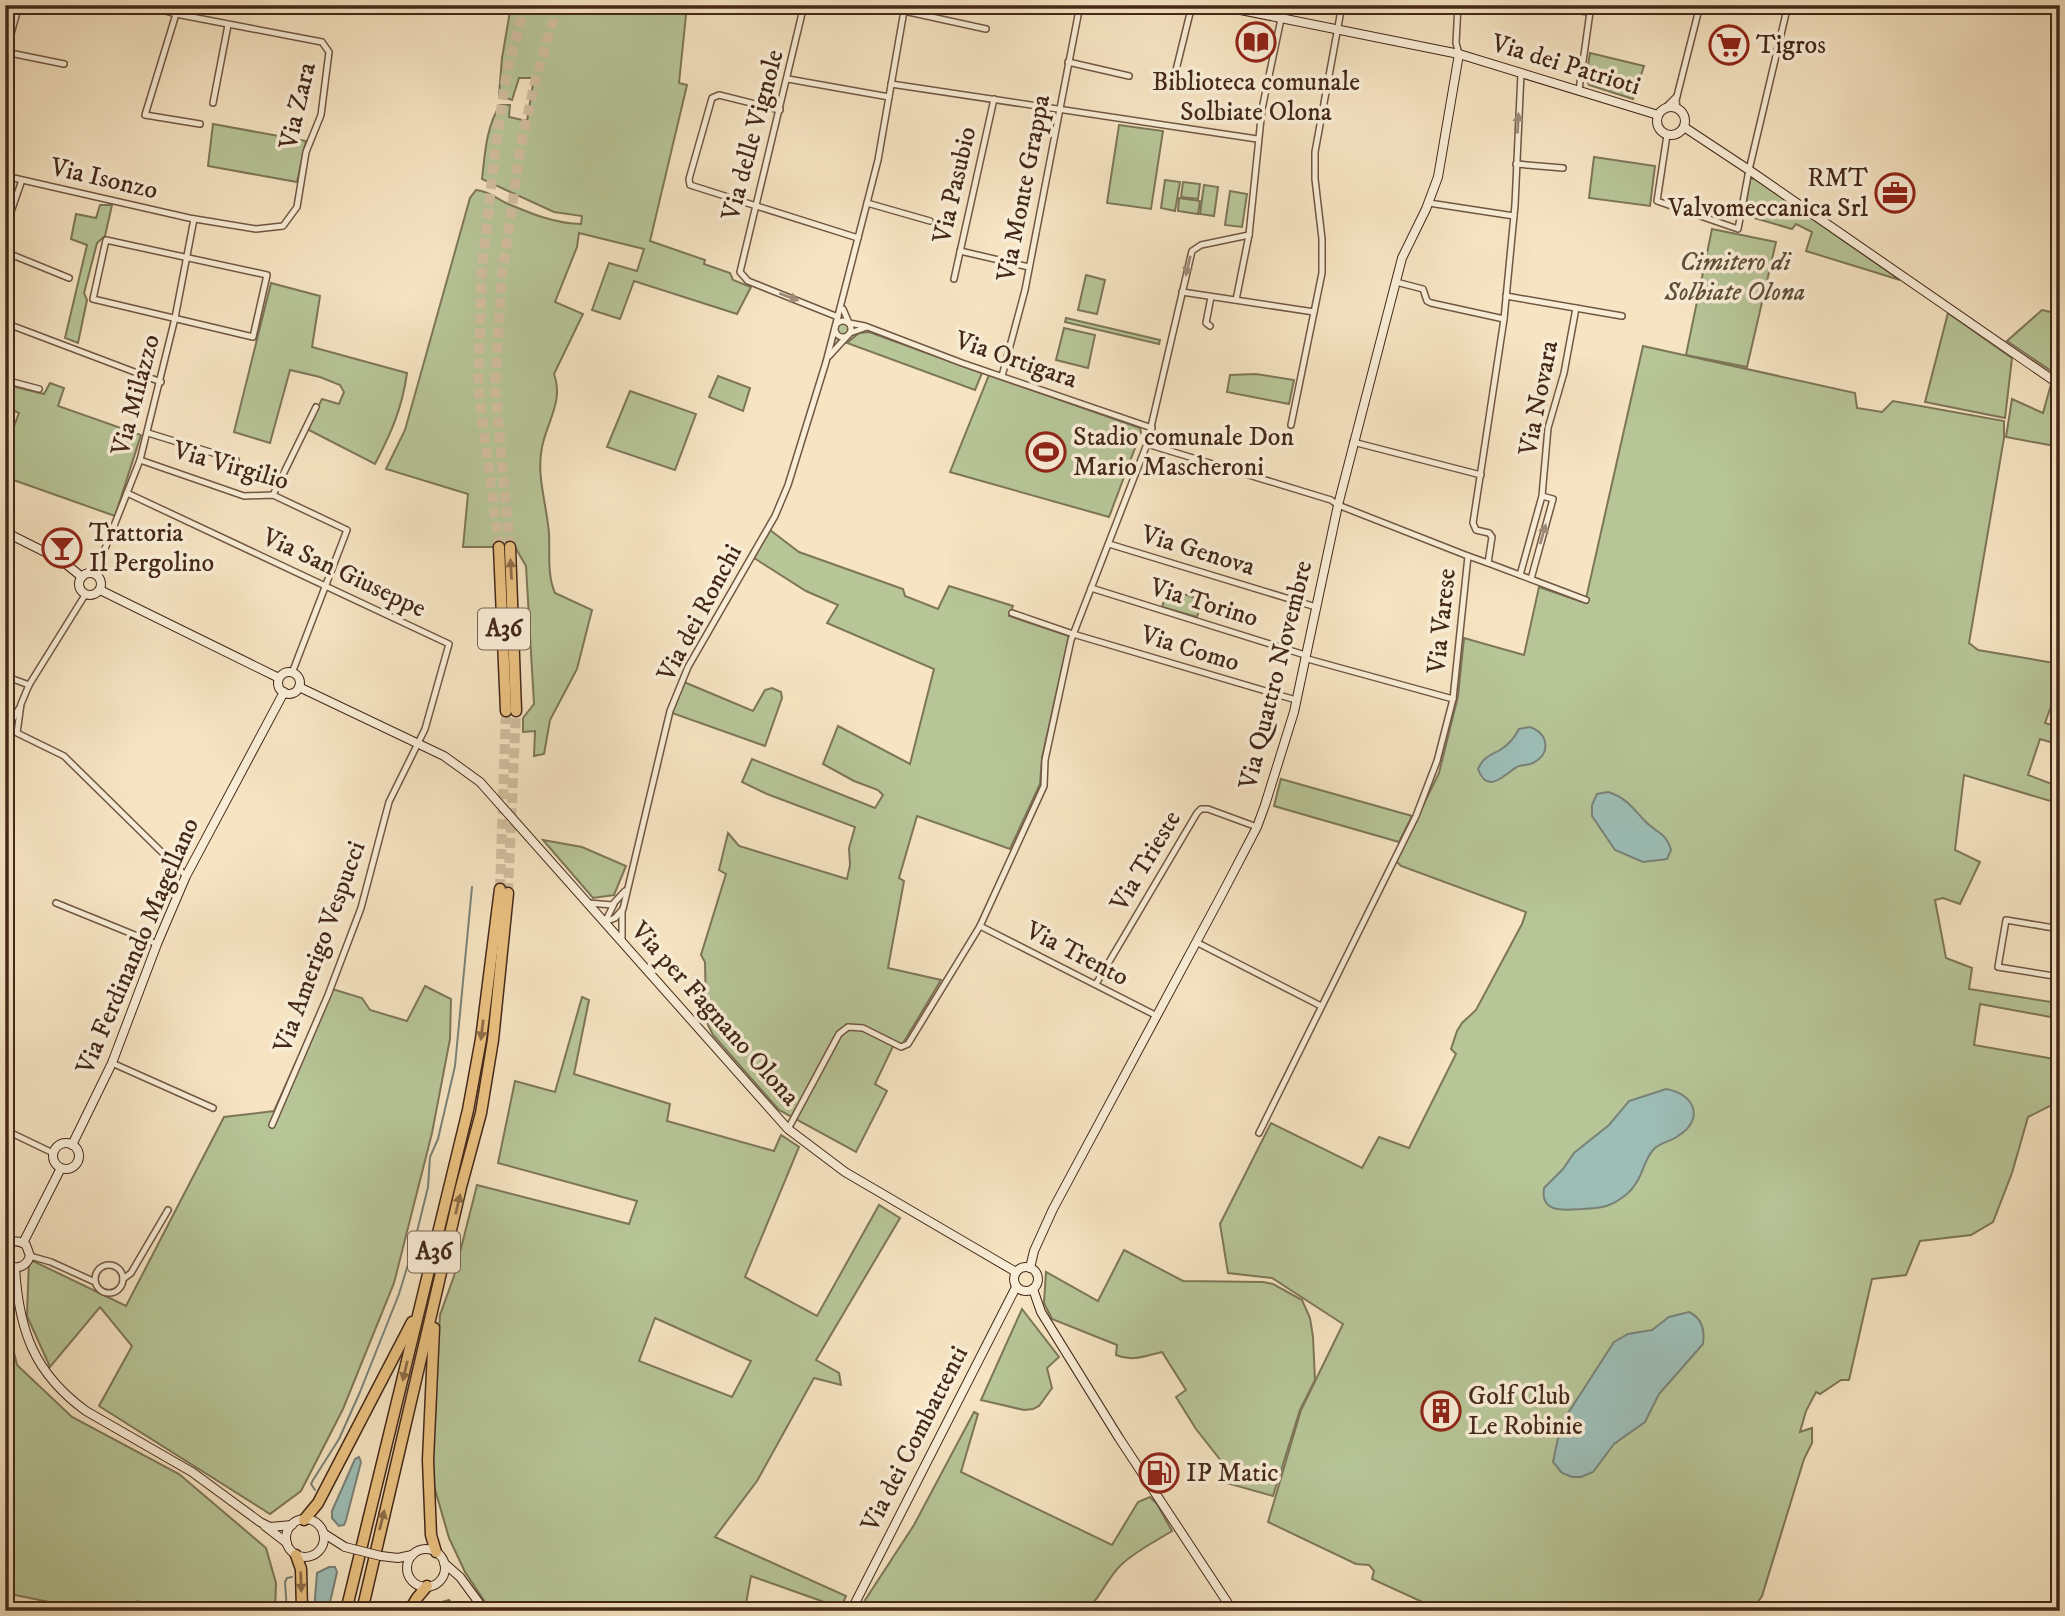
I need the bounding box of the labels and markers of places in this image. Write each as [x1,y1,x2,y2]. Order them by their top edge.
library icon: Biblioteca comunale Solbiate Olona [1235,21,1277,63]
supermarket icon: Tigros [1708,24,1750,66]
place label: Tigros [1756,29,1826,62]
place label: Biblioteca comunale Solbiate Olona [1152,66,1360,129]
place label: RMT Valvomeccanica Srl [1667,162,1868,225]
office icon: RMT Valvomeccanica Srl [1874,172,1916,214]
place label: Stadio comunale Don Mario Mascheroni [1073,421,1294,484]
sports icon: Stadio comunale Don Mario Mascheroni [1025,431,1067,473]
place label: Trattoria Il Pergolino [89,517,214,580]
bar icon: Trattoria Il Pergolino [41,527,83,569]
place label: Golf Club Le Robinie [1468,1380,1583,1443]
building icon: Golf Club Le Robinie [1420,1390,1462,1432]
fuel station icon: IP Matic [1138,1452,1180,1494]
place label: IP Matic [1186,1457,1278,1490]

